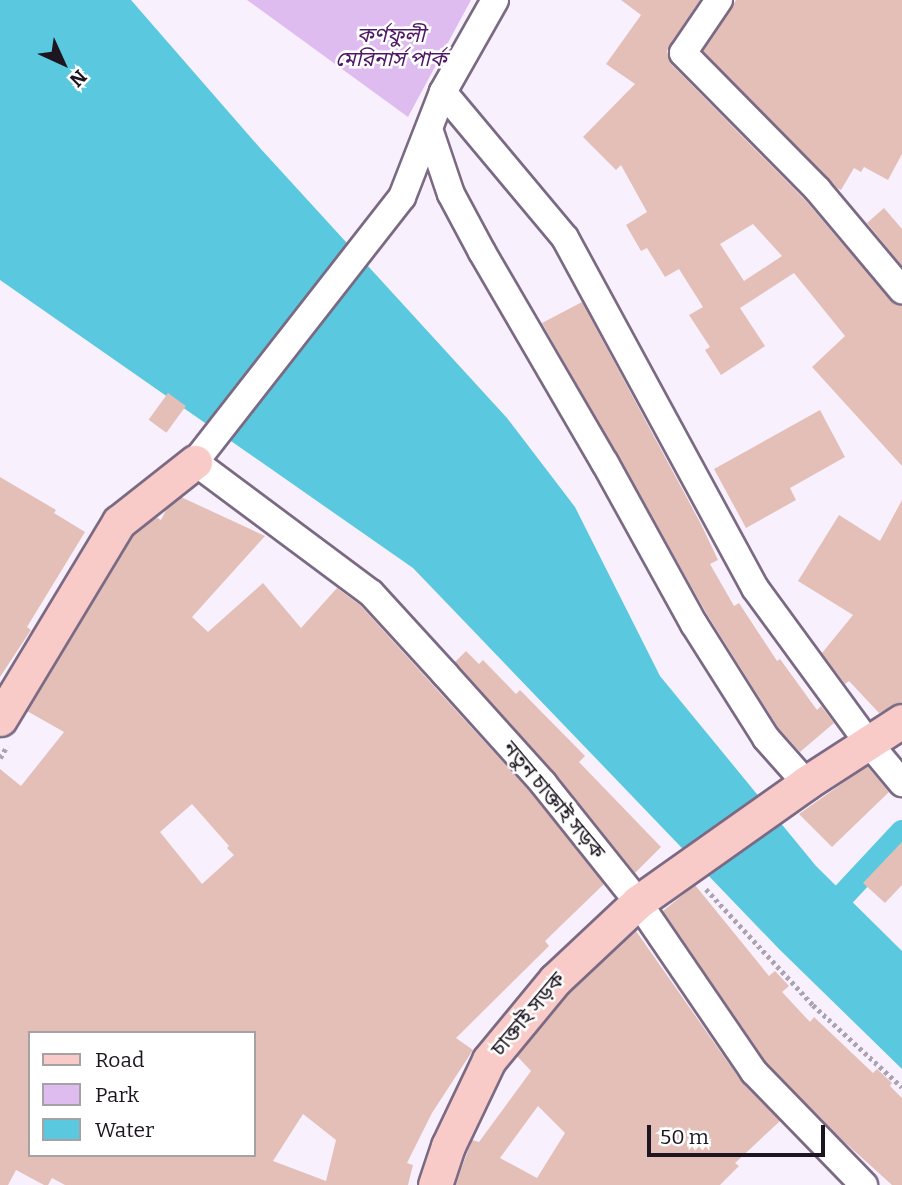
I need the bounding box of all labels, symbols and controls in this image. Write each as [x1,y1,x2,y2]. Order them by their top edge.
park label: কর্ণফুলী মেরিনার্স পার্ক [335,22,447,72]
north arrow [28,28,98,98]
text: N [65,65,92,92]
street label: নতুন চাক্তাই সড়ক [497,736,611,864]
street label: চাক্তাই সড়ক [486,967,570,1061]
legend [28,1031,256,1157]
text: Road [95,1047,144,1073]
text: Park [95,1082,139,1108]
scale bar [650,1112,828,1156]
text: Water [95,1117,154,1143]
text: 50 m [660,1124,709,1150]

